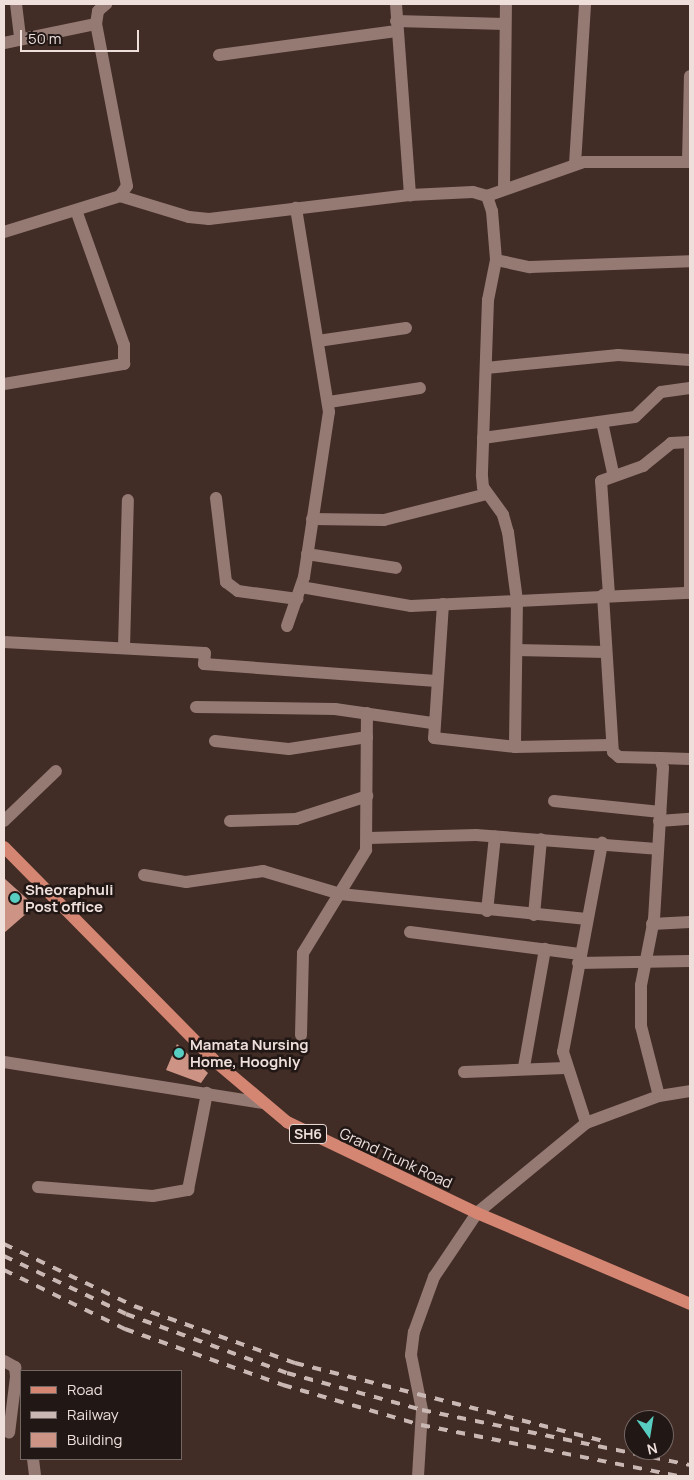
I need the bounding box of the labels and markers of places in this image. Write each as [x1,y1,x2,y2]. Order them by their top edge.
place label: Sheoraphuli Post office [25,880,113,915]
marker: Sheoraphuli Post office [9,892,21,904]
place label: Mamata Nursing Home, Hooghly [190,1035,309,1070]
marker: Mamata Nursing Home, Hooghly [172,1046,186,1060]

